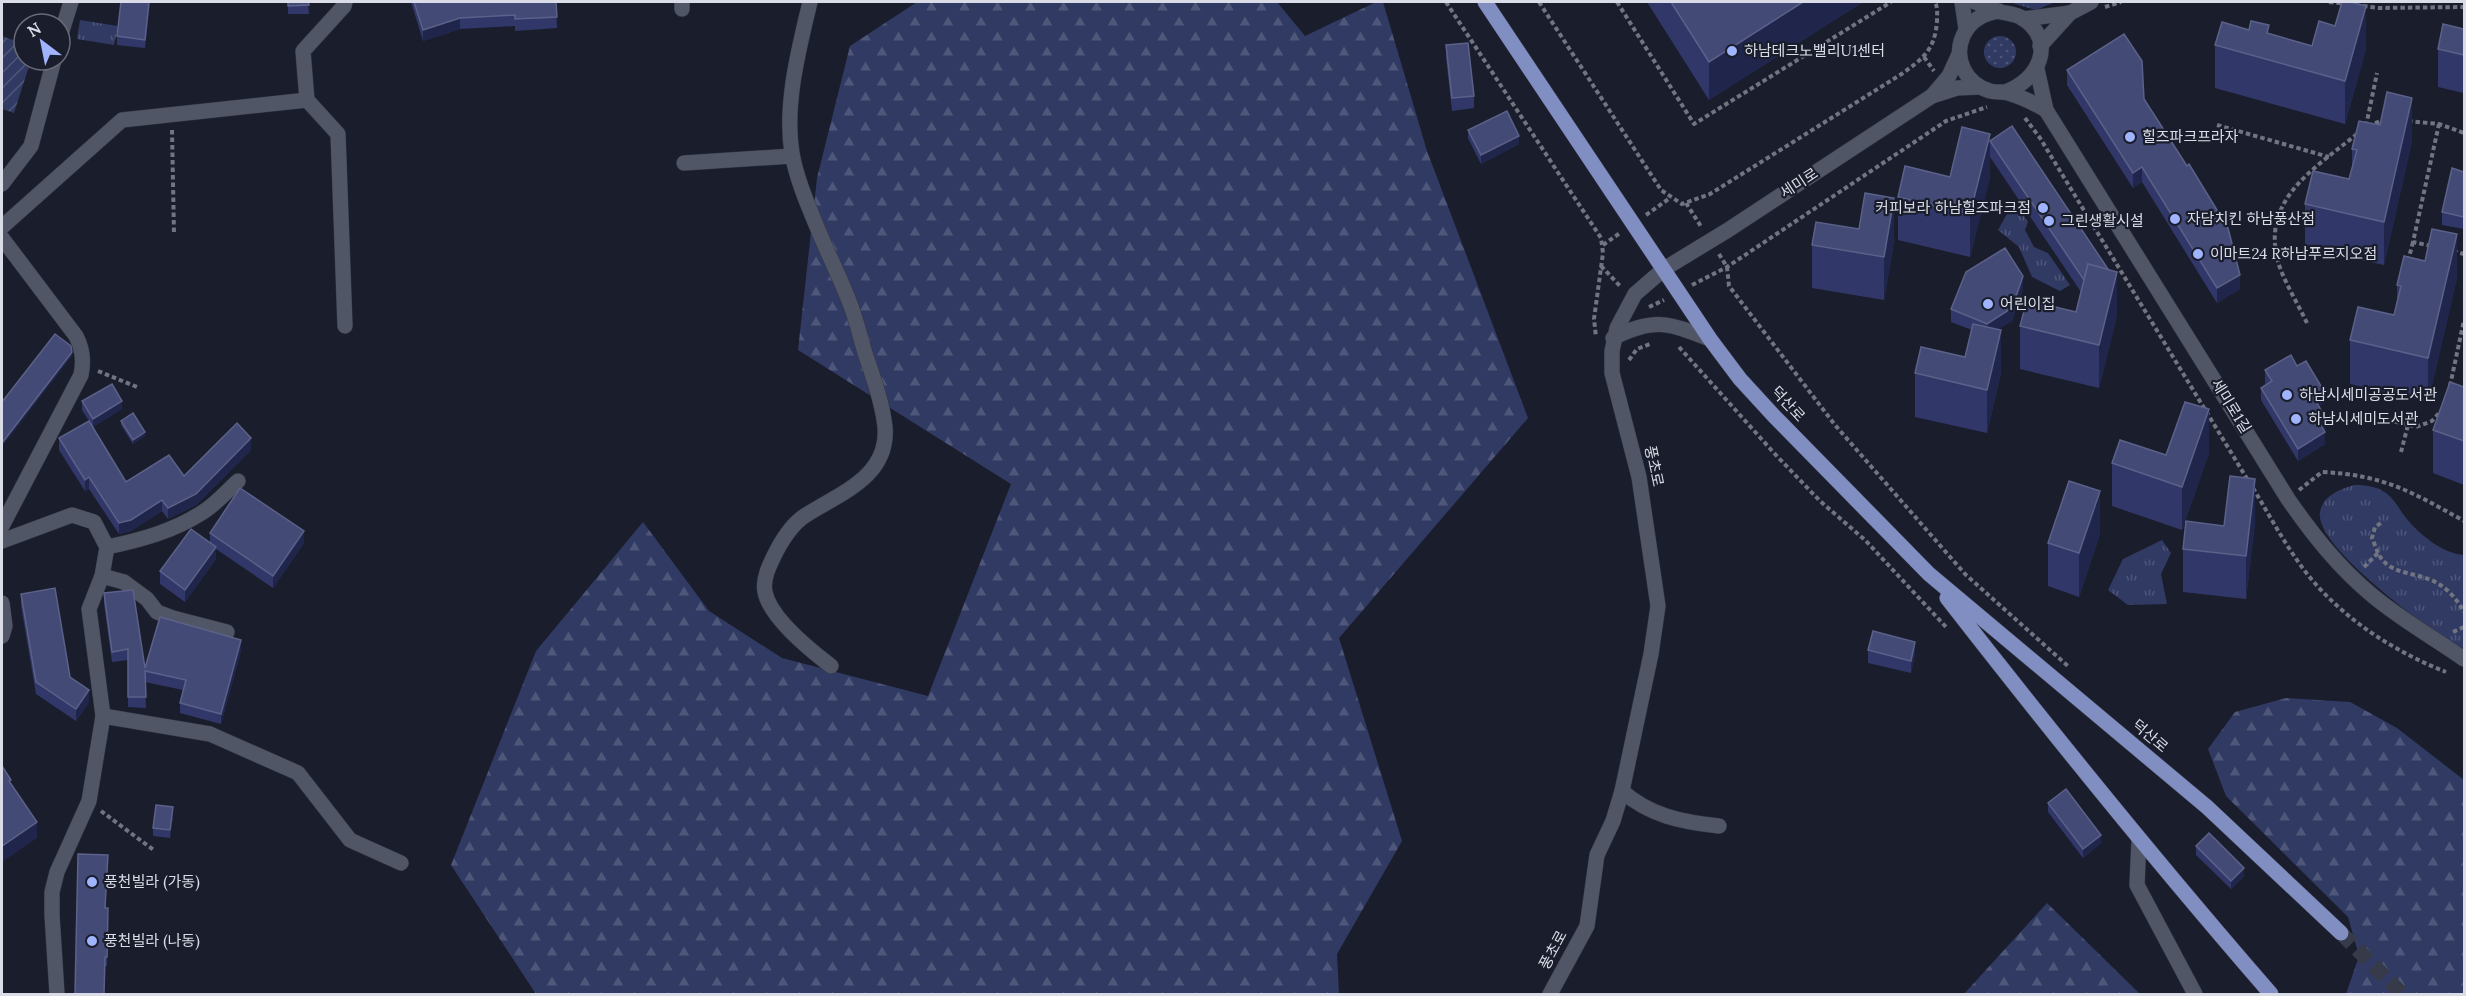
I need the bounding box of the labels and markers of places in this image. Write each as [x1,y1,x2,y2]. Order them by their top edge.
place label: 하남테크노밸리U1센터 [1744,41,1885,60]
marker: 하남테크노밸리U1센터 [1725,44,1739,58]
place label: 힐즈파크프라자 [2142,127,2239,146]
marker: 힐즈파크프라자 [2123,130,2137,144]
place label: 커피보라 하남힐즈파크점 [1875,198,2031,217]
marker: 커피보라 하남힐즈파크점 [2036,201,2050,215]
place label: 자담치킨 하남풍산점 [2187,209,2315,228]
place label: 그린생활시설 [2061,211,2144,230]
marker: 자담치킨 하남풍산점 [2168,212,2182,226]
marker: 그린생활시설 [2042,214,2056,228]
place label: 이마트24 R하남푸르지오점 [2210,244,2377,263]
marker: 이마트24 R하남푸르지오점 [2191,247,2205,261]
place label: 어린이집 [2000,294,2055,313]
marker: 어린이집 [1981,297,1995,311]
place label: 하남시세미공공도서관 [2299,385,2437,404]
marker: 하남시세미공공도서관 [2280,388,2294,402]
place label: 하남시세미도서관 [2308,409,2419,428]
marker: 하남시세미도서관 [2289,412,2303,426]
place label: 풍천빌라 (가동) [104,872,200,892]
marker: 풍천빌라 (가동) [85,875,99,889]
place label: 풍천빌라 (나동) [104,931,200,951]
marker: 풍천빌라 (나동) [85,934,99,948]

